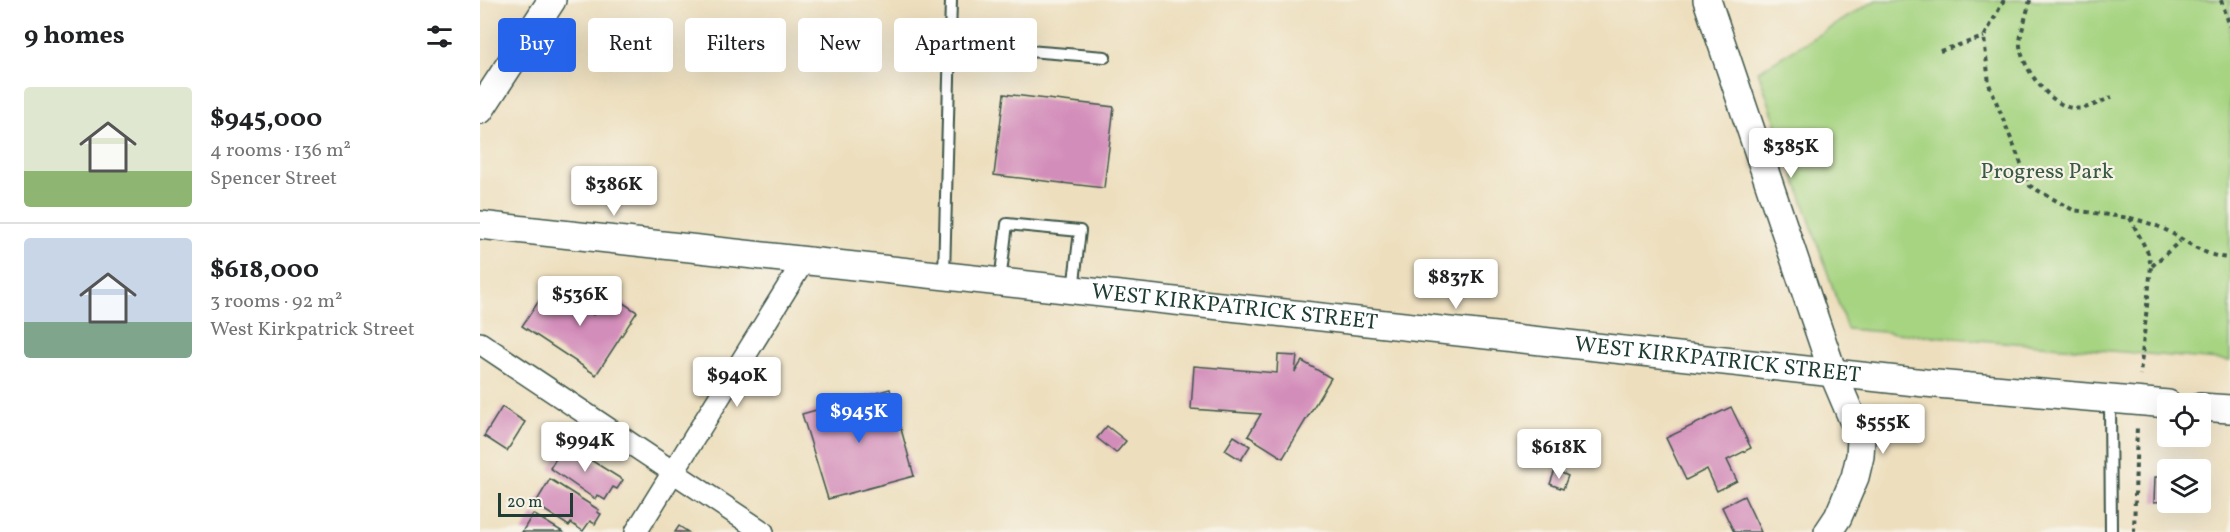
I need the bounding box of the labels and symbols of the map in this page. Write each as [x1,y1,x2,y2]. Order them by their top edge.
pin: $385K [1749,128,1833,179]
park label: Progress Park [1981,157,2113,188]
pin: $386K [572,166,656,217]
pin: $837K [1414,259,1498,310]
pin: $536K [538,276,622,327]
street label: WEST KIRKPATRICK STREET [1090,276,1379,339]
street label: WEST KIRKPATRICK STREET [1573,329,1863,391]
pin: $940K [695,357,779,408]
pin: $945K [817,393,901,444]
pin: $555K [1841,404,1925,455]
pin: $994K [543,422,627,473]
pin: $618K [1517,429,1601,480]
scale bar [498,490,573,518]

